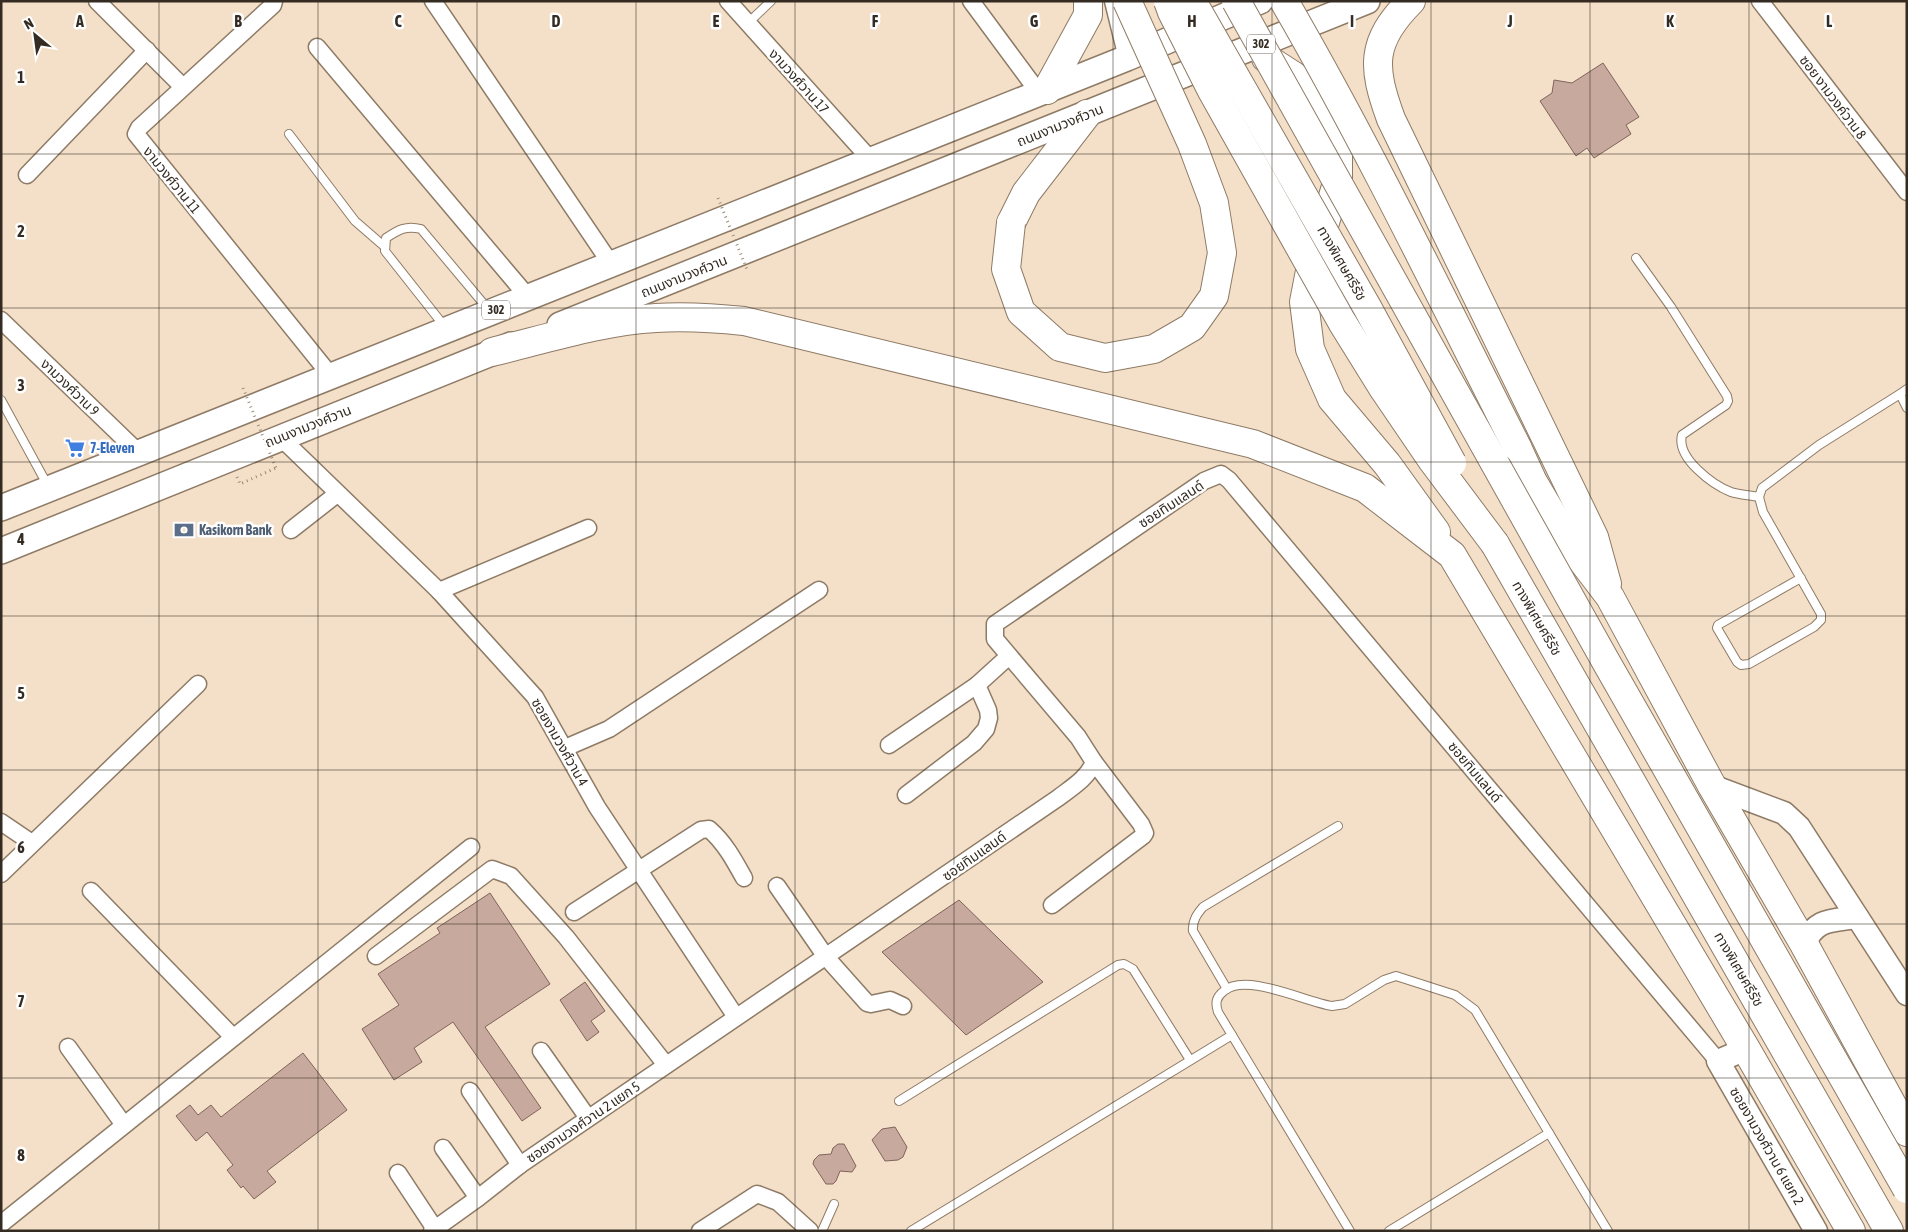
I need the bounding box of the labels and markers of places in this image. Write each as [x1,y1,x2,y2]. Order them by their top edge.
supermarket icon: 7-Eleven [64,437,86,459]
place label: 7-Eleven [90,440,135,456]
bank icon: Kasikorn Bank [173,519,195,541]
place label: Kasikorn Bank [199,522,272,538]

